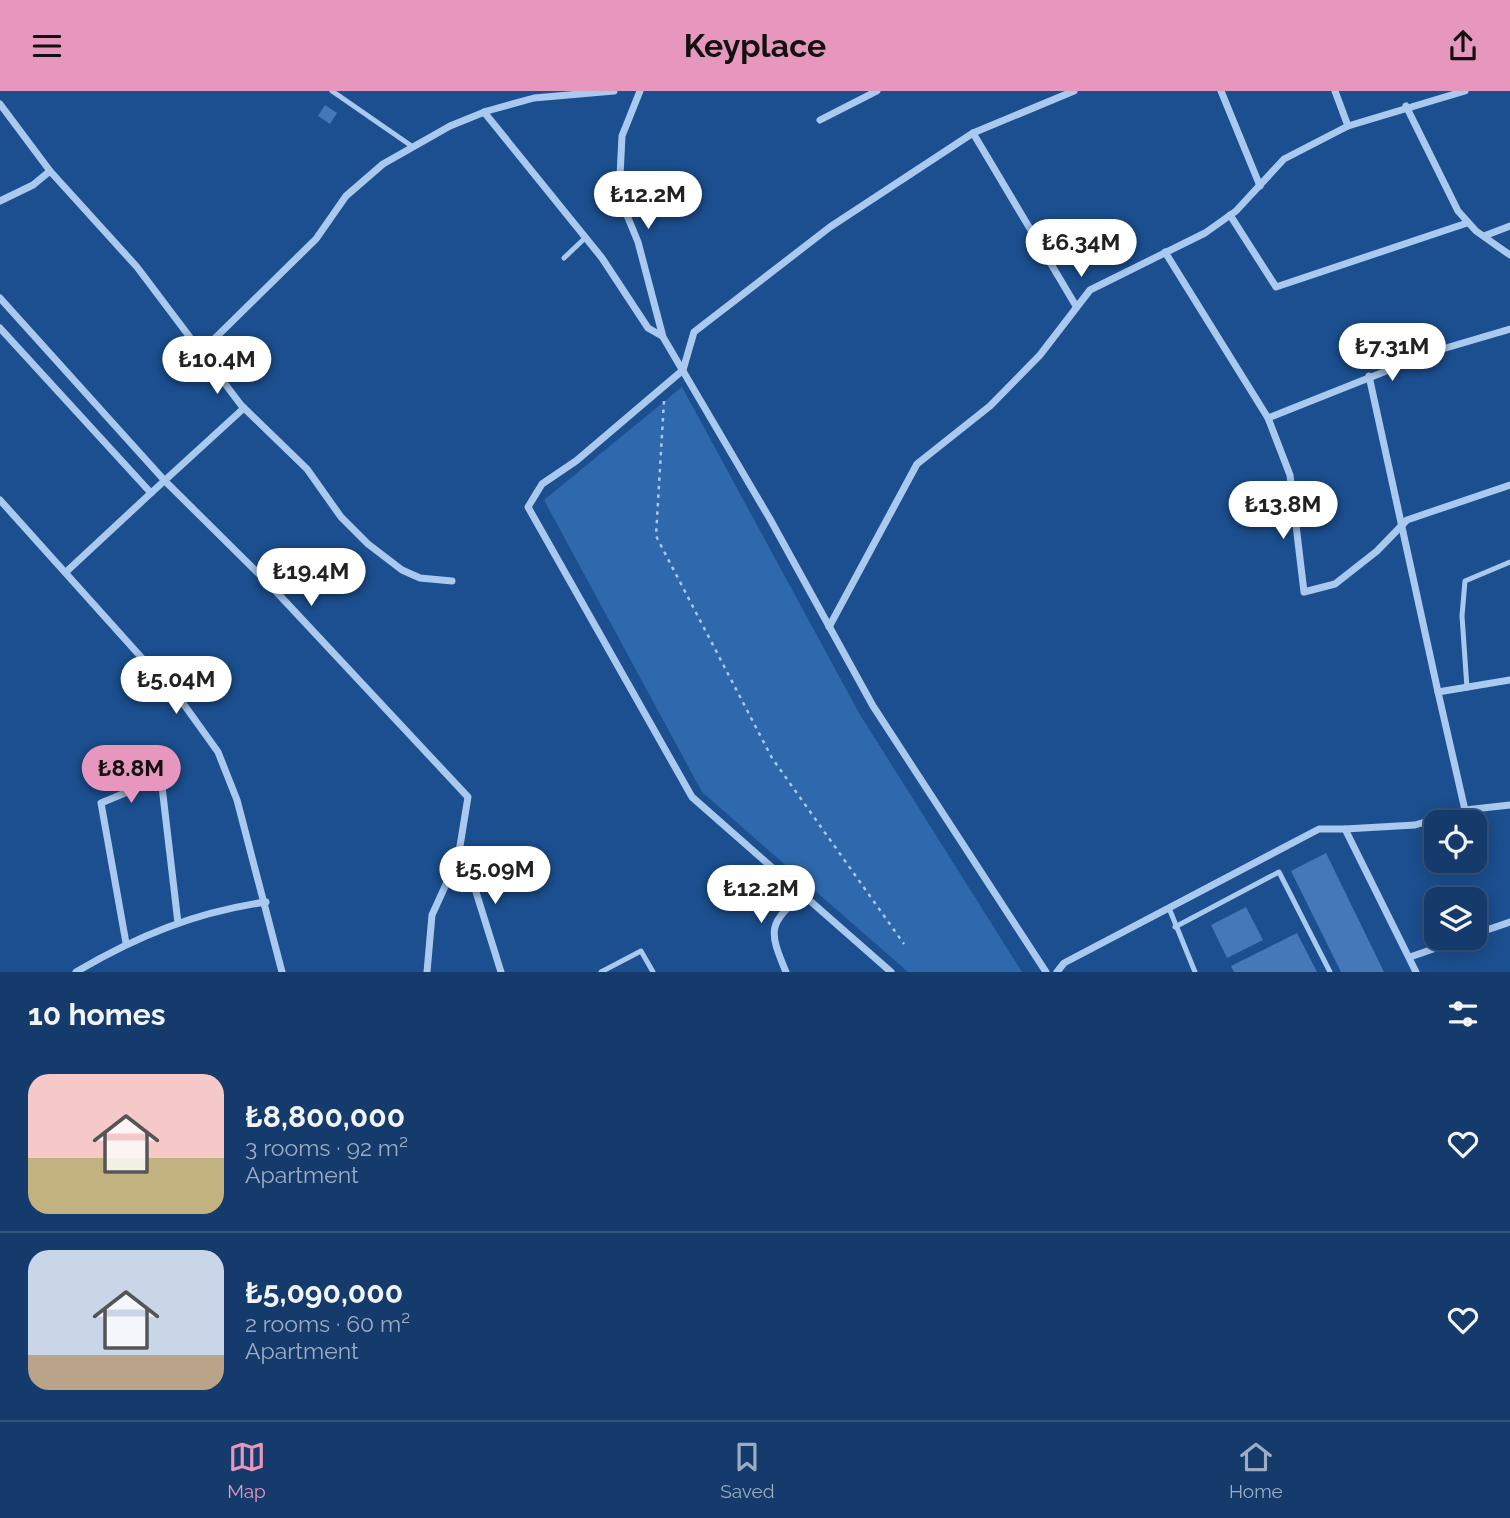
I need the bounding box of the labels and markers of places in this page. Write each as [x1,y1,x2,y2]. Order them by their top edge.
pin: ₺12.2M [591,171,705,231]
pin: ₺6.34M [1024,219,1138,279]
pin: ₺7.31M [1335,323,1449,383]
pin: ₺10.4M [160,337,274,396]
pin: ₺13.8M [1226,482,1340,541]
pin: ₺19.4M [254,549,368,608]
pin: ₺5.04M [119,657,233,716]
pin: ₺8.8M [82,745,180,805]
pin: ₺5.09M [438,847,552,906]
pin: ₺12.2M [704,865,818,925]

